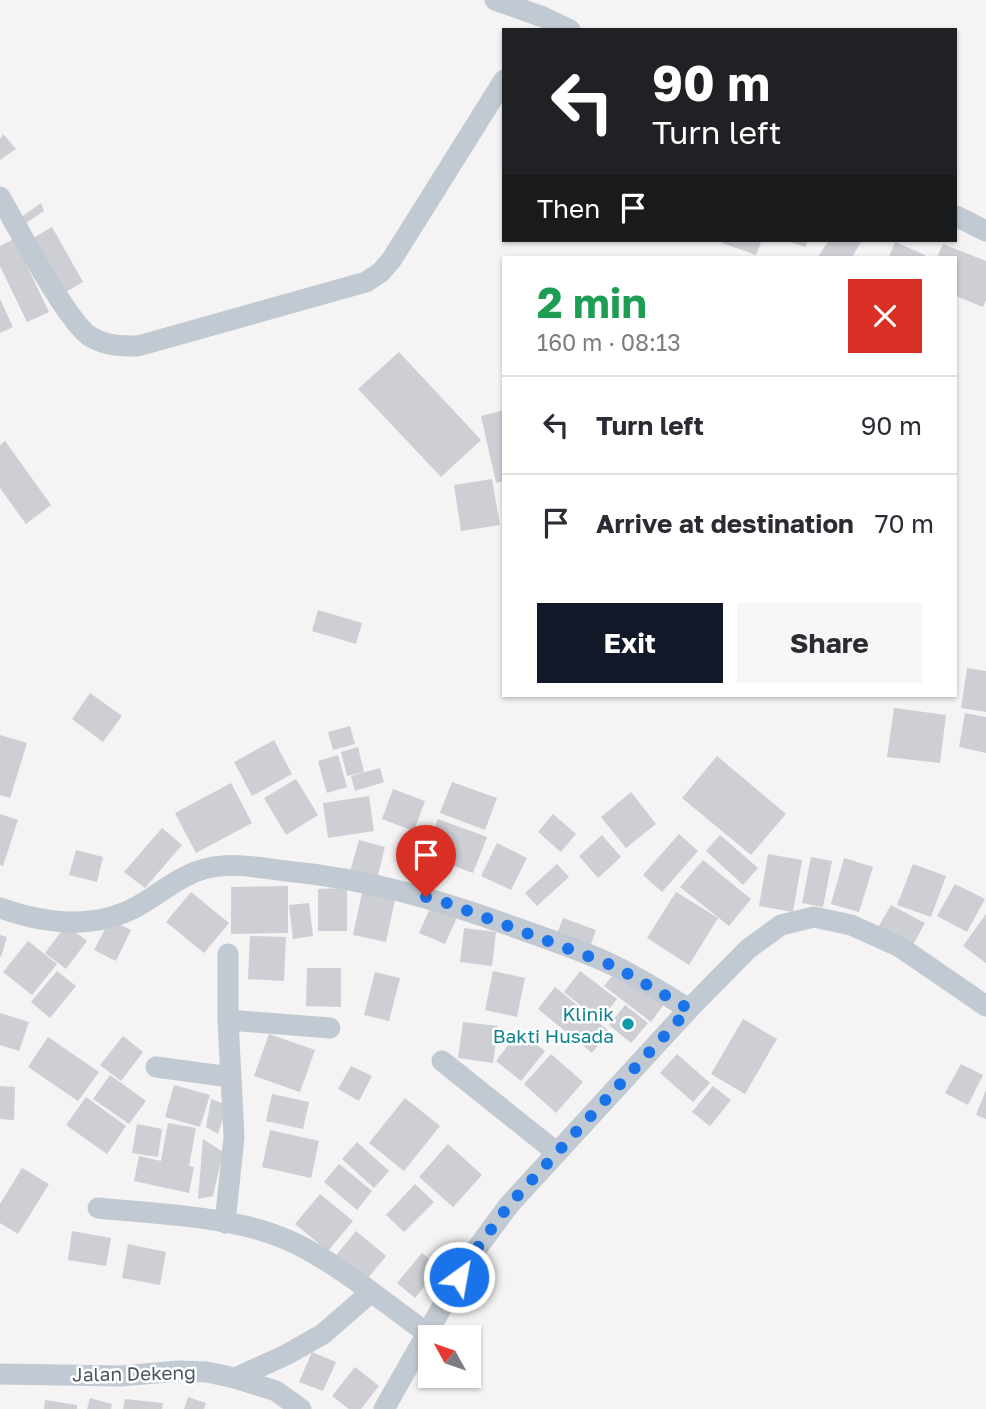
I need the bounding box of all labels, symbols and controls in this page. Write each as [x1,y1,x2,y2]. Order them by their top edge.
text: 90 m [652,53,770,112]
icon: left [537,56,628,147]
text: Turn left [652,113,781,151]
icon: arrive [614,189,652,227]
text: Then [537,193,600,224]
text: 2 min [537,277,647,327]
button: close [848,279,922,353]
text: 160 m · 08:13 [537,328,681,356]
icon: left [537,406,575,444]
text: Turn left [596,410,704,441]
text: 90 m [861,410,922,441]
icon: arrive [537,504,575,542]
text: Arrive at destination [596,508,854,539]
text: 70 m [875,508,934,539]
button: Exit [537,603,723,683]
button: Share [737,603,922,683]
pin [396,825,456,897]
icon: arrive [407,836,445,874]
place label: Klinik Bakti Husada [493,1002,614,1047]
marker: Klinik Bakti Husada [620,1016,636,1032]
position arrow [422,1240,496,1314]
north arrow [418,1325,481,1388]
map controls [418,1325,481,1388]
street label: Jalan Dekeng [72,1360,196,1386]

